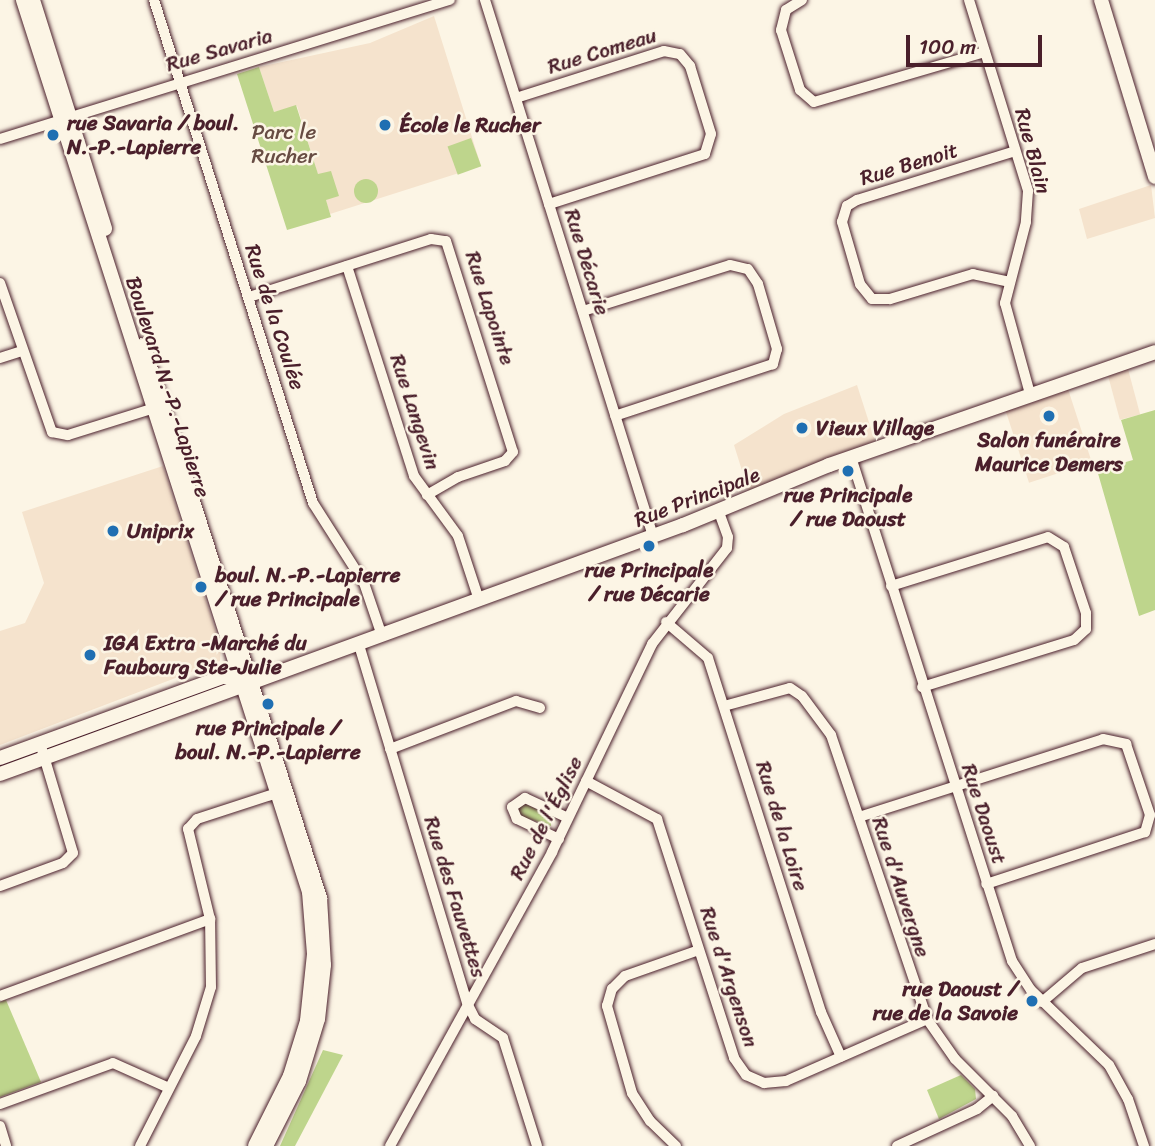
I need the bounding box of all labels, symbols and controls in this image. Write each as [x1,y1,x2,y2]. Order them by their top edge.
scale bar [910,21,1046,65]
street label: Rue Comeau [544,22,660,80]
street label: Rue Savaria [163,23,275,77]
text: 100 m [919,28,976,66]
street label: Rue Blain [1010,106,1056,196]
place label: rue Savaria / boul. N.-P.-Lapierre [67,110,239,160]
place label: École le Rucher [399,112,541,138]
marker: École le Rucher [377,117,393,133]
park label: Parc le Rucher [252,119,316,169]
marker: rue Savaria / boul. N.-P.-Lapierre [45,127,61,143]
street label: Rue Benoit [857,137,961,191]
street label: Rue Décarie [559,206,615,318]
street label: Rue de la Coulée [240,241,310,393]
street label: Rue Lapointe [460,248,520,368]
street label: Boulevard N.-P.-Lapierre [120,273,216,501]
street label: Rue Langevin [384,351,446,473]
marker: Salon funéraire Maurice Demers [1041,408,1057,424]
place label: Vieux Village [816,415,934,441]
marker: Vieux Village [794,420,810,436]
place label: Salon funéraire Maurice Demers [975,427,1123,477]
street label: Rue Principale [630,461,764,533]
marker: rue Principale / rue Daoust [840,463,856,479]
place label: rue Principale / rue Daoust [783,482,913,532]
place label: Uniprix [127,518,194,544]
marker: Uniprix [105,523,121,539]
marker: rue Principale / rue Décarie [641,538,657,554]
place label: rue Principale / rue Décarie [584,557,714,607]
place label: boul. N.-P.-Lapierre / rue Principale [215,562,401,612]
marker: boul. N.-P.-Lapierre / rue Principale [193,579,209,595]
place label: IGA Extra -Marché du Faubourg Ste-Julie [104,630,307,680]
marker: IGA Extra -Marché du Faubourg Ste-Julie [82,647,98,663]
marker: rue Principale / boul. N.-P.-Lapierre [260,696,276,712]
place label: rue Principale / boul. N.-P.-Lapierre [175,715,361,765]
street label: Rue de l'Église [504,752,588,884]
street label: Rue de la Loire [750,758,814,894]
street label: Rue Daoust [956,761,1012,867]
street label: Rue des Fauvettes [418,813,492,981]
street label: Rue d'Auvergne [867,814,935,960]
street label: Rue d'Argenson [694,904,764,1050]
place label: rue Daoust / rue de la Savoie [872,976,1018,1026]
marker: rue Daoust / rue de la Savoie [1024,993,1040,1009]

